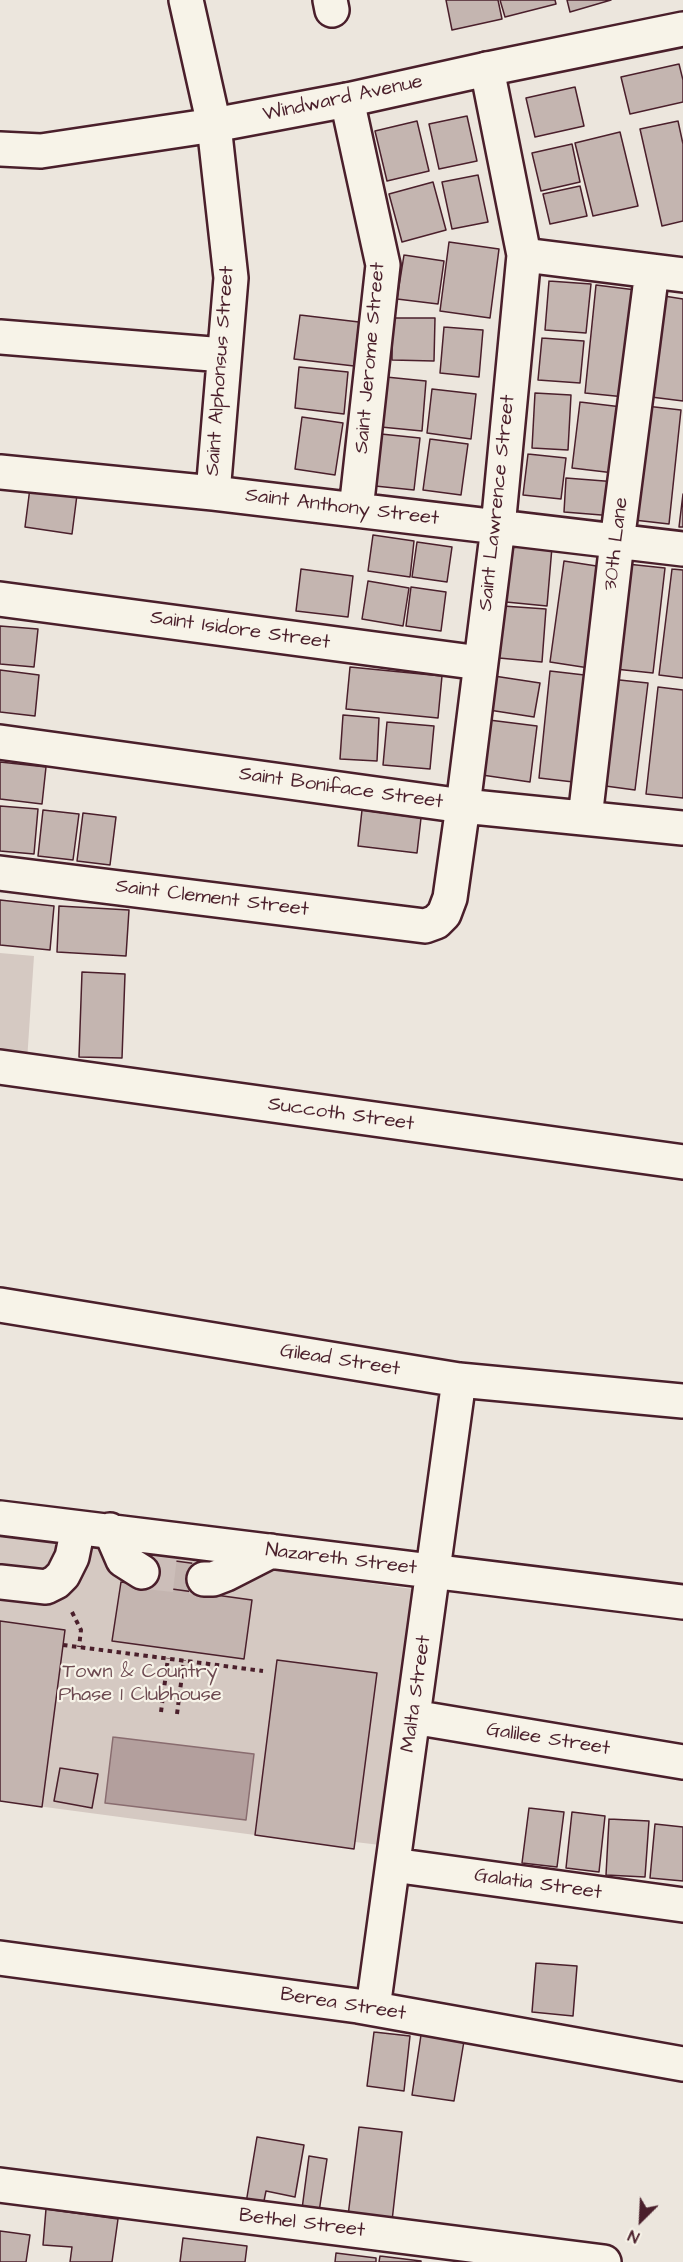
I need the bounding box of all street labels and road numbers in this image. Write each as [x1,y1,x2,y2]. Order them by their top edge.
street label: Windward Avenue [261,70,425,128]
street label: Saint Jerome Street [351,261,391,455]
street label: Saint Alphonsus Street [202,265,240,477]
street label: Saint Lawrence Street [475,394,521,612]
street label: Saint Anthony Street [244,484,440,532]
street label: 30th Lane [599,496,635,592]
street label: Saint Isidore Street [149,607,331,655]
street label: Saint Boniface Street [237,763,445,815]
street label: Saint Clement Street [114,875,310,923]
street label: Succoth Street [266,1093,416,1137]
street label: Gilead Street [278,1340,402,1382]
street label: Nazareth Street [264,1539,418,1581]
street label: Malta Street [397,1634,437,1754]
street label: Galilee Street [485,1718,611,1762]
street label: Galatia Street [473,1864,603,1906]
street label: Berea Street [279,1983,407,2027]
street label: Bethel Street [238,2204,366,2244]

